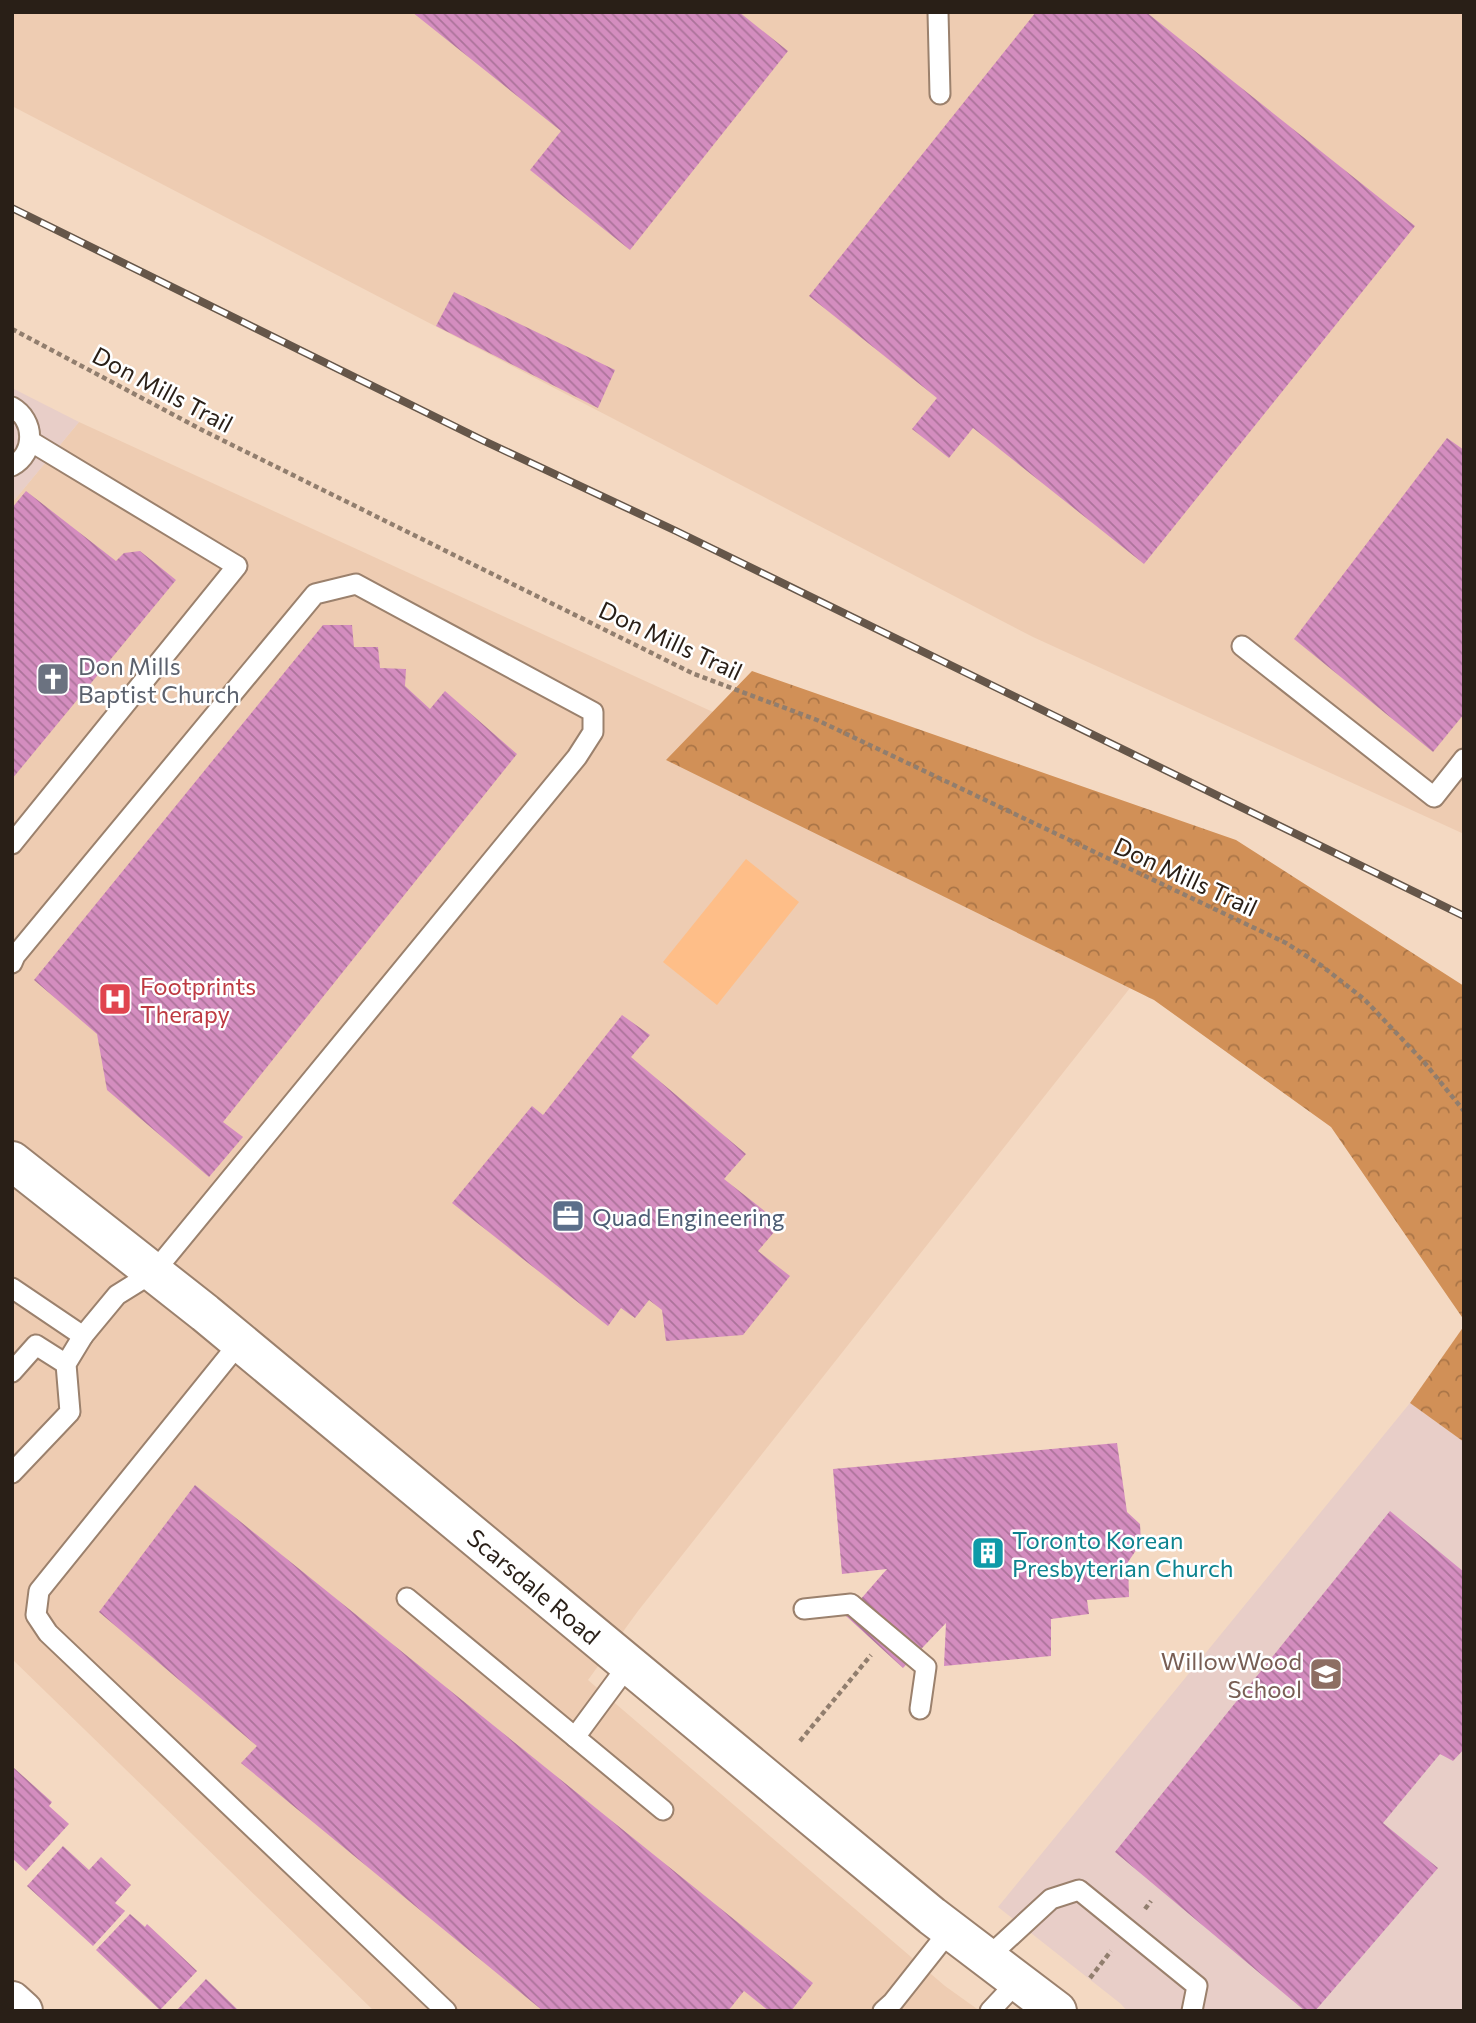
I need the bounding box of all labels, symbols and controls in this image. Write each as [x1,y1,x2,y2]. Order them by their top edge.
street label: Don Mills Trail [88,340,238,438]
street label: Don Mills Trail [595,594,747,686]
place label: Don Mills Baptist Church [78,651,240,708]
church icon: Don Mills Baptist Church [34,660,72,698]
street label: Don Mills Trail [1110,830,1262,922]
place label: Footprints Therapy [140,971,256,1028]
hospital icon: Footprints Therapy [96,980,134,1018]
office icon: Quad Engineering [549,1197,587,1235]
place label: Quad Engineering [592,1202,785,1231]
street label: Scarsdale Road [462,1522,606,1650]
place label: Toronto Korean Presbyterian Church [1012,1525,1234,1582]
building icon: Toronto Korean Presbyterian Church [969,1534,1007,1572]
place label: WillowWood School [1161,1646,1302,1703]
school or university icon: WillowWood School [1307,1655,1345,1693]

